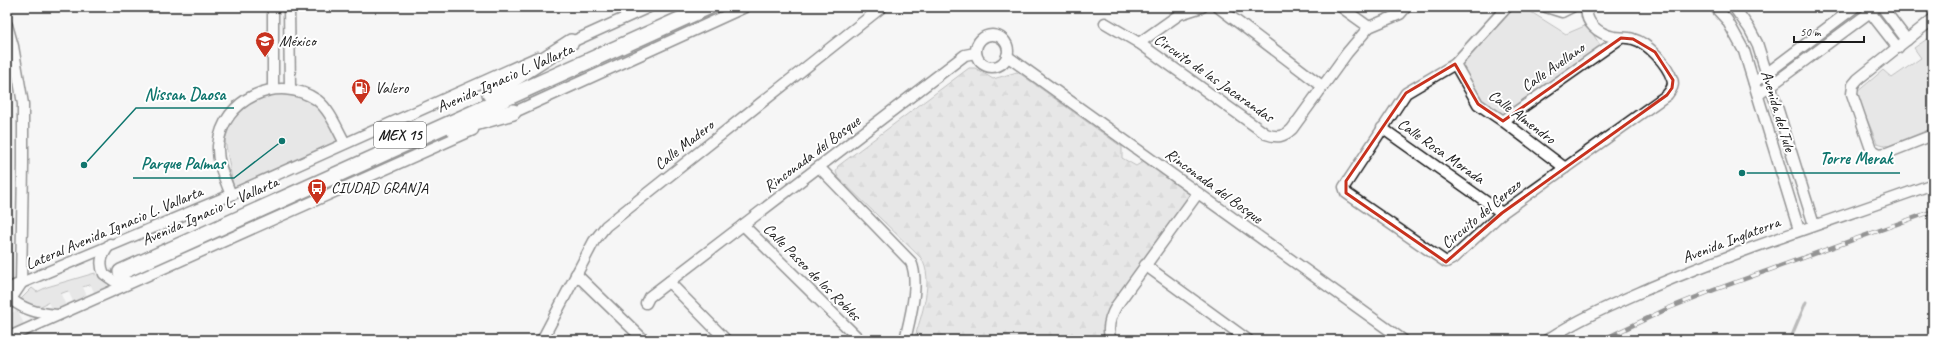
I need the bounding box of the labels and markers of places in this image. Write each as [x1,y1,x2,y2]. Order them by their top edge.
school or university icon: México [254,30,276,58]
place label: México [279,31,318,51]
fuel station icon: Valero [350,77,372,105]
place label: Valero [375,78,410,98]
callout: Nissan Daosa [136,79,234,108]
callout: Torre Merak [1812,144,1900,173]
callout: Parque Palmas [133,149,234,178]
bus stop icon: CIUDAD GRANJA [306,177,328,205]
place label: CIUDAD GRANJA [331,178,429,198]

